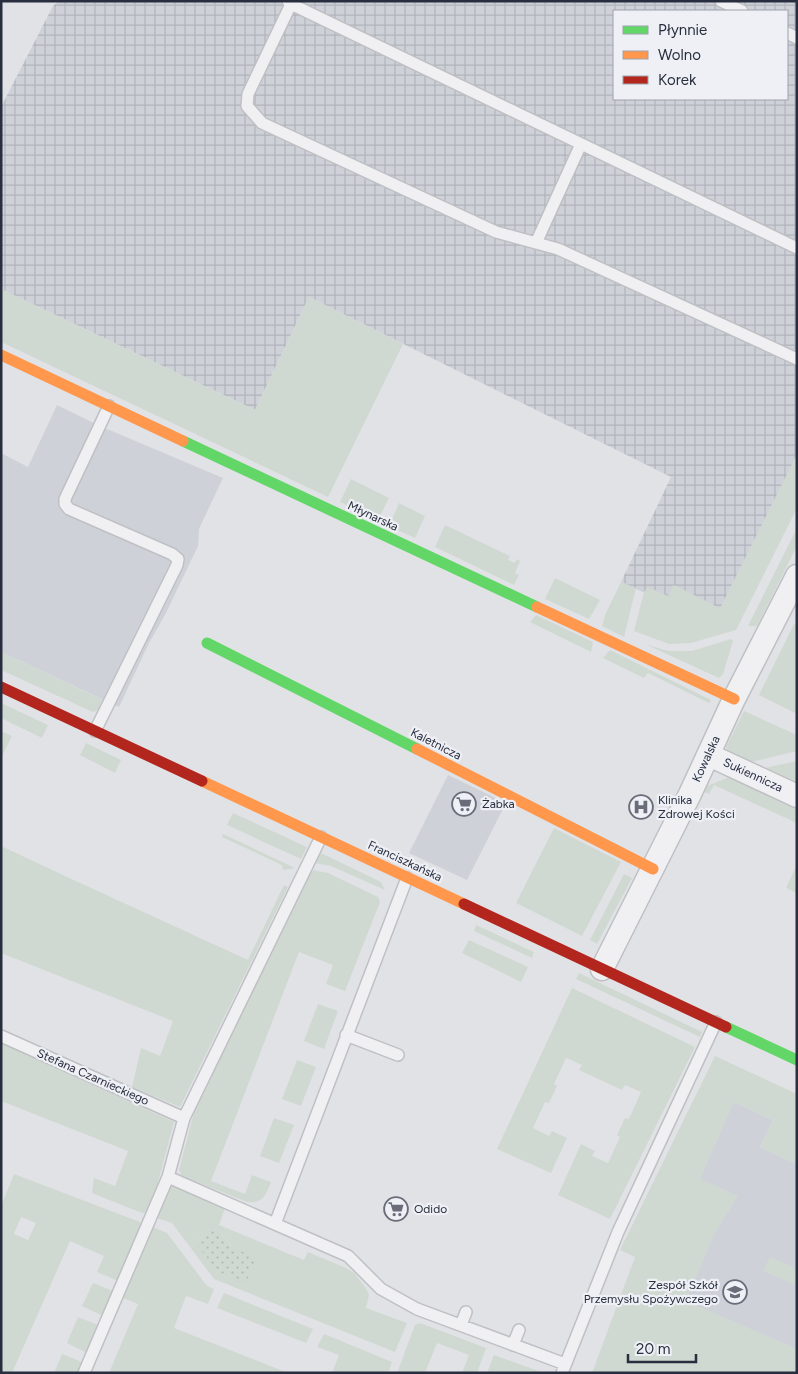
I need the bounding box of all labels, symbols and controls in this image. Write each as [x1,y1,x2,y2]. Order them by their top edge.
legend [613,10,788,100]
text: Płynnie [658,21,707,39]
text: Wolno [658,46,701,64]
text: Korek [658,71,697,89]
street label: Młynarska [346,498,400,534]
street label: Kaletnicza [408,725,464,763]
street label: Kowalska [689,734,723,784]
street label: Sukiennicza [721,755,785,795]
supermarket icon: Żabka [451,791,477,817]
place label: Klinika Zdrowej Kości [658,793,735,821]
hospital icon: Klinika Zdrowej Kości [628,794,654,820]
place label: Żabka [482,797,515,811]
street label: Franciszkańska [366,838,444,884]
street label: Stefana Czarnieckiego [35,1046,151,1108]
supermarket icon: Odido [383,1196,409,1222]
place label: Odido [414,1202,447,1216]
place label: Zespół Szkół Przemysłu Spożywczego [584,1278,719,1306]
school or university icon: Zespół Szkół Przemysłu Spożywczego [722,1279,748,1305]
scale bar [628,1332,696,1364]
text: 20 m [636,1340,670,1358]

